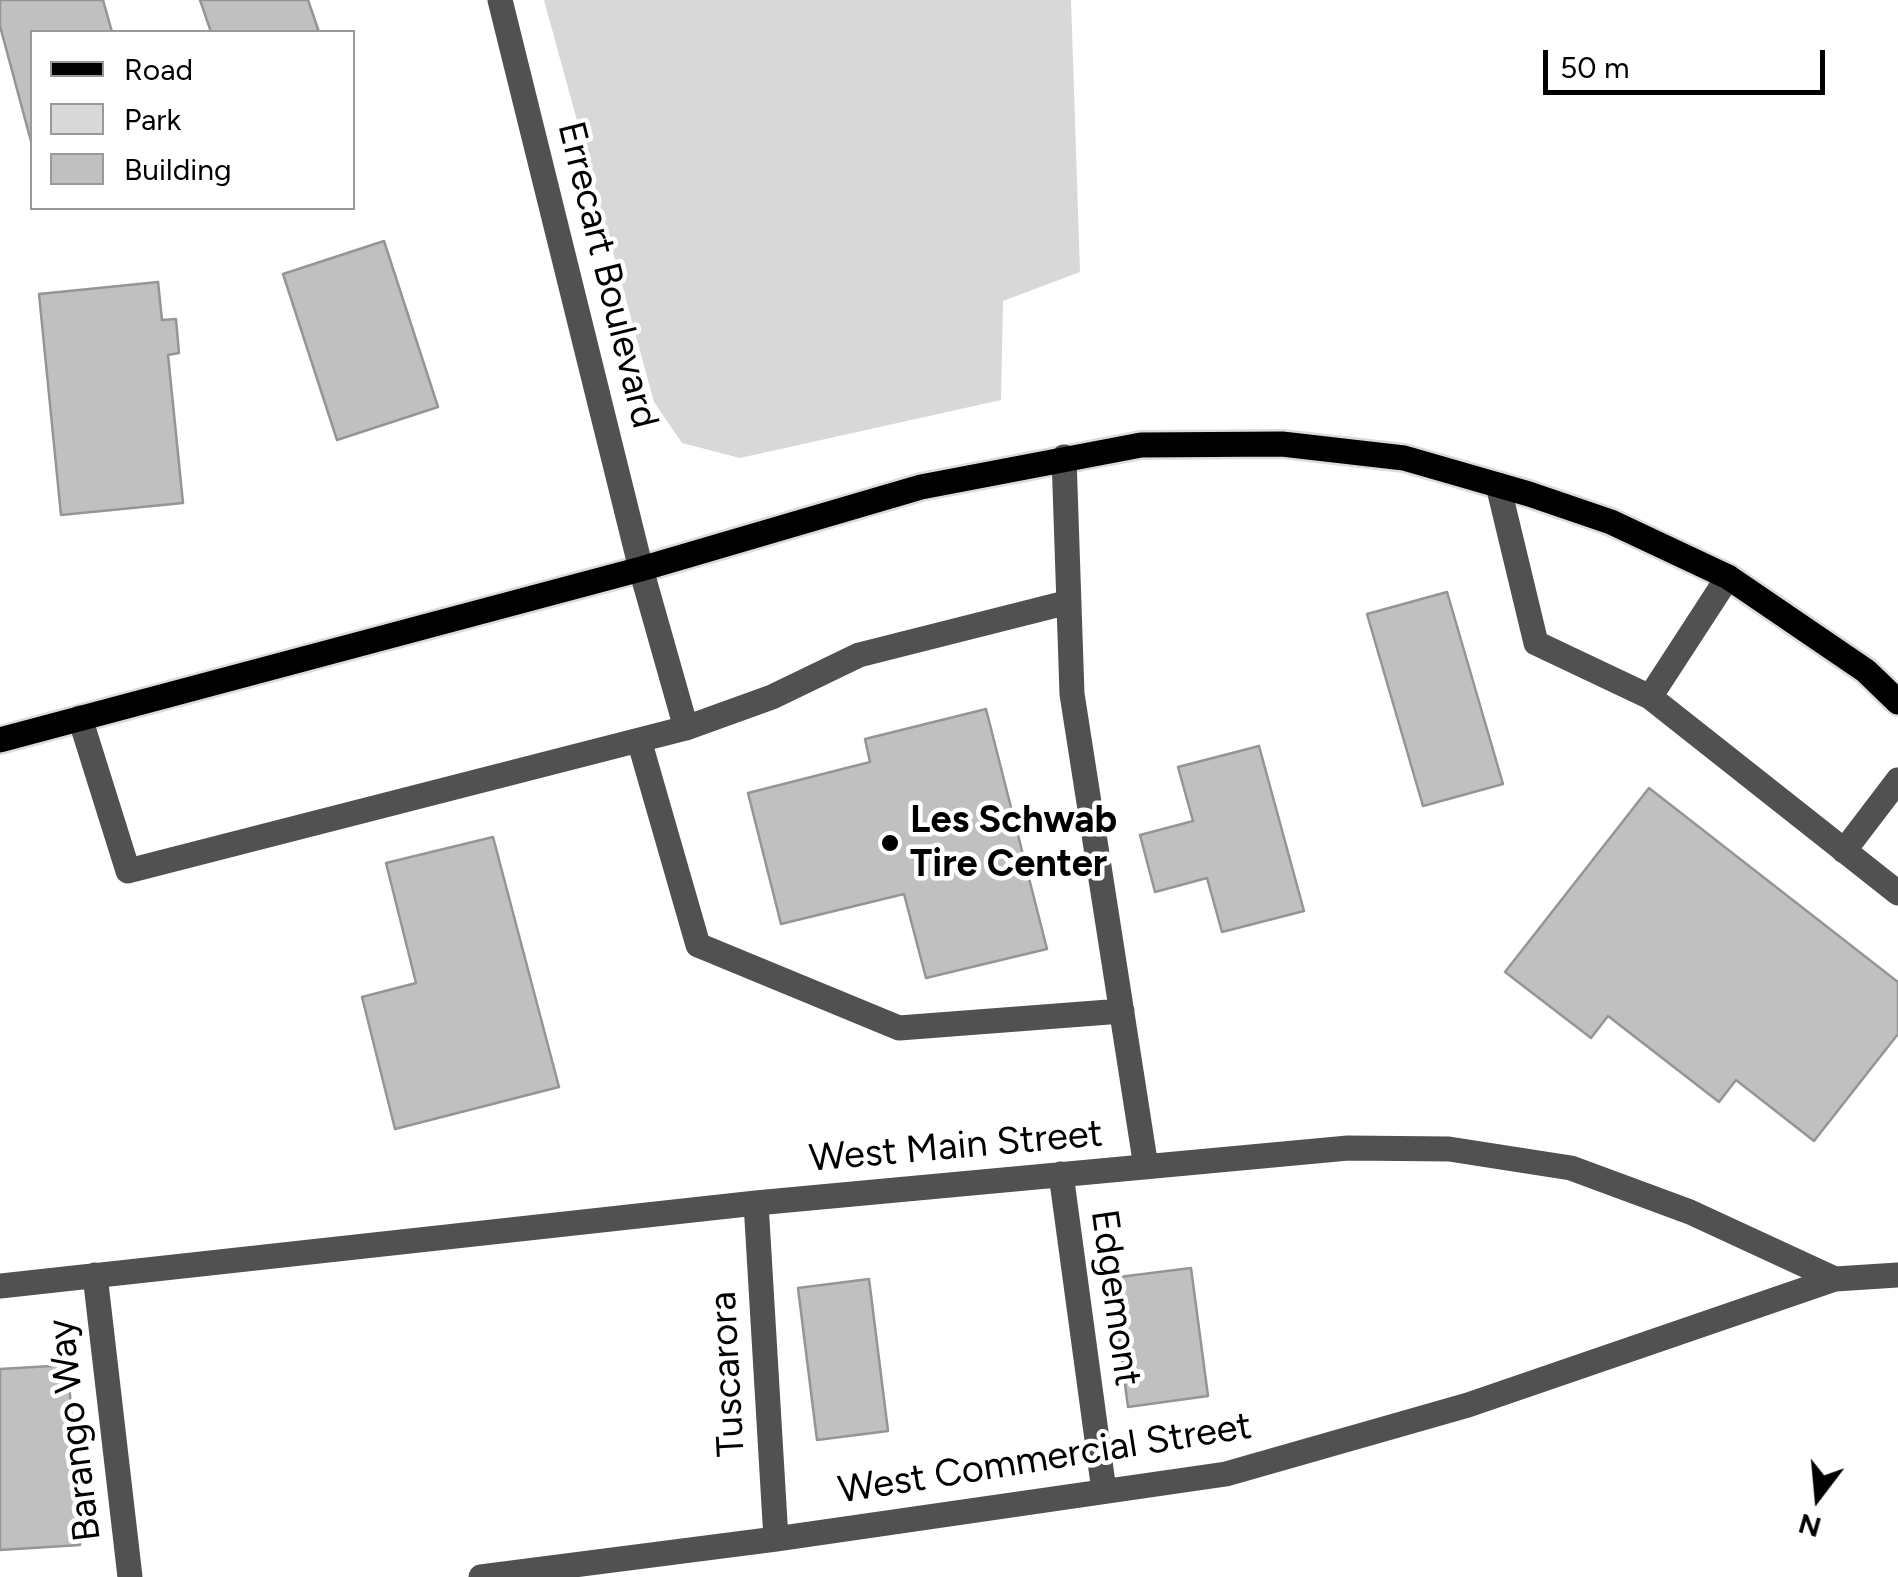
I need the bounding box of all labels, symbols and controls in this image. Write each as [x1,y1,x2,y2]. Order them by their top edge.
legend [30,30,355,210]
scale bar [1548,30,1830,92]
text: 50 m [1560,49,1629,86]
text: Road [124,51,193,88]
text: Park [124,101,181,138]
street label: Errecart Boulevard [547,117,667,433]
text: Building [124,151,232,188]
place label: Les Schwab Tire Center [910,798,1117,888]
marker: Les Schwab Tire Center [879,832,901,854]
street label: West Main Street [807,1111,1105,1183]
street label: Edgemont [1080,1207,1150,1389]
street label: Tuscarora [701,1290,755,1458]
street label: Barango Way [39,1316,111,1544]
street label: West Commercial Street [835,1404,1255,1514]
north arrow [1768,1447,1868,1547]
text: N [1795,1507,1825,1545]

